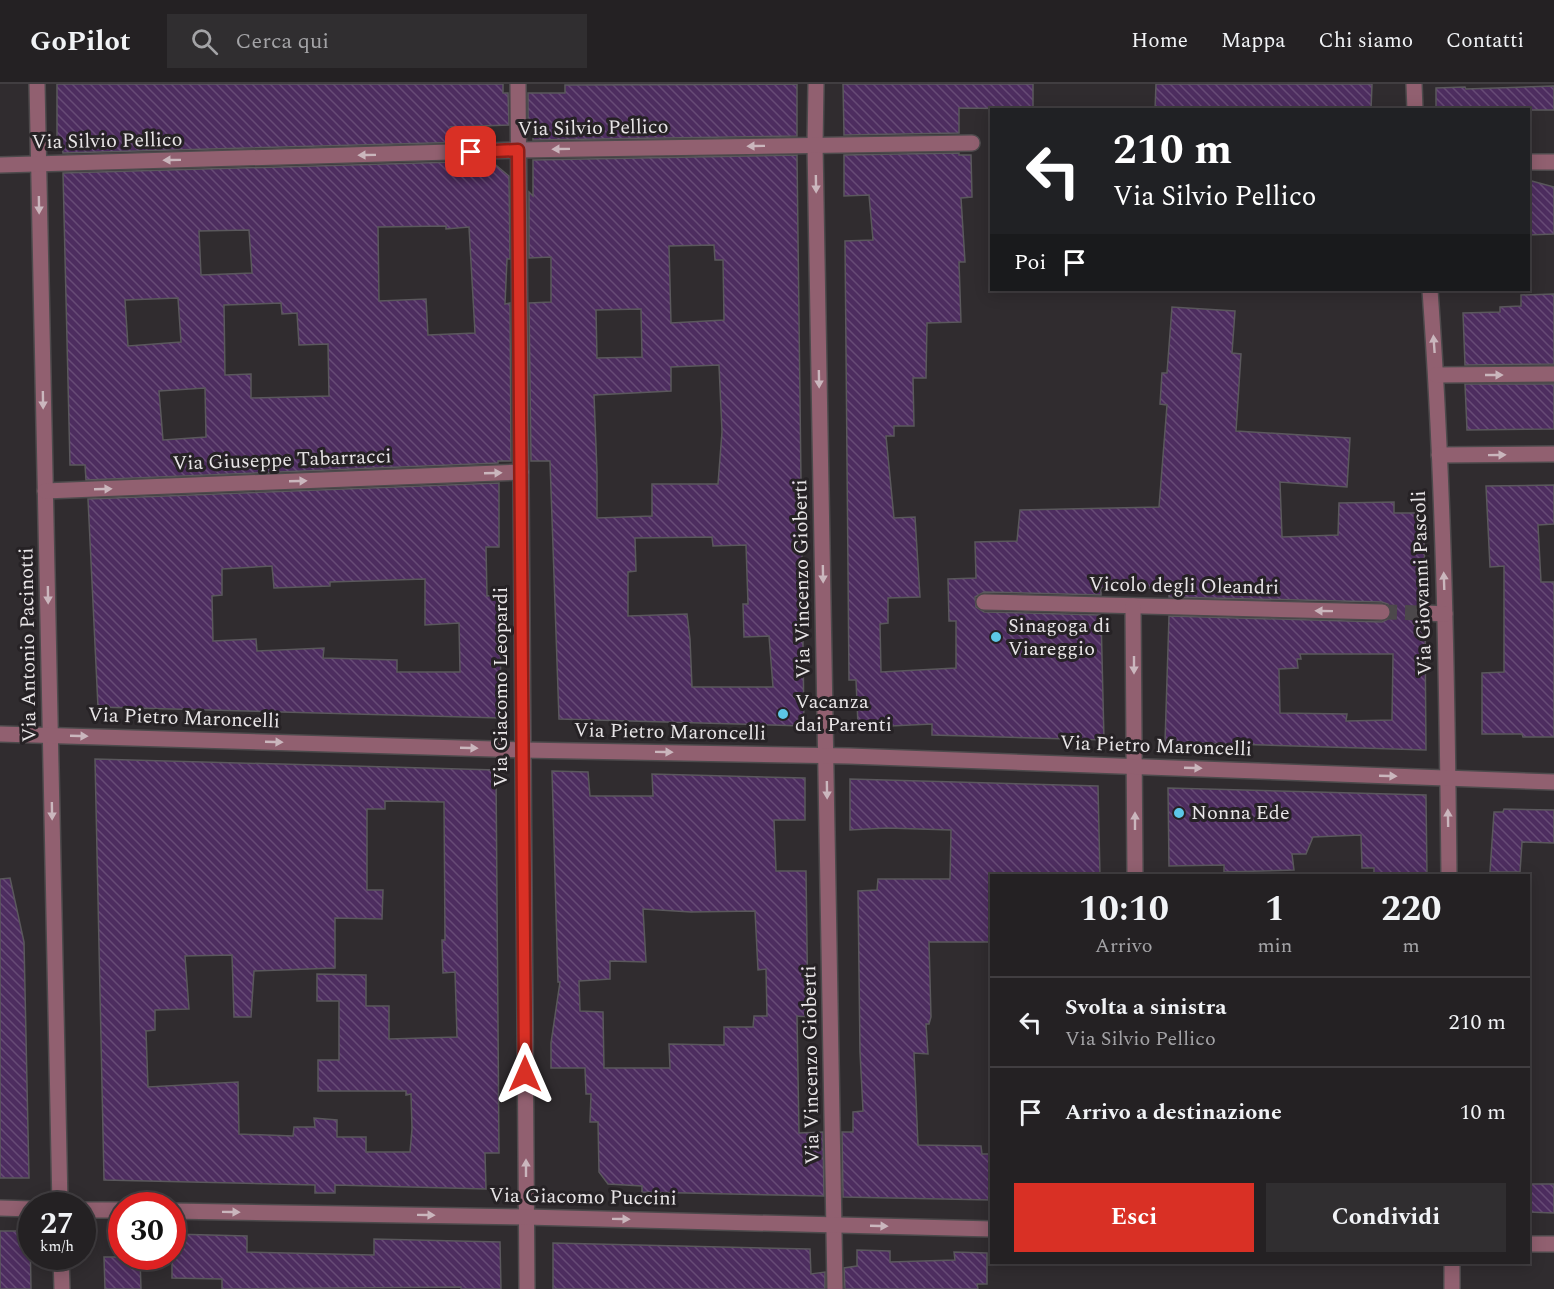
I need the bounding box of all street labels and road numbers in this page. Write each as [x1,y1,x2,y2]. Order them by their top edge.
street label: Via Silvio Pellico [517,112,669,144]
street label: Via Silvio Pellico [31,125,183,157]
street label: Via Giuseppe Tabarracci [172,441,392,479]
street label: Via Vincenzo Gioberti [785,479,819,679]
street label: Via Giovanni Pascoli [1404,490,1440,676]
street label: Via Antonio Pacinotti [11,547,45,743]
street label: Vicolo degli Oleandri [1089,569,1279,603]
street label: Via Giacomo Leopardi [486,587,516,787]
street label: Via Pietro Maroncelli [87,700,281,736]
street label: Via Pietro Maroncelli [574,715,766,749]
street label: Via Pietro Maroncelli [1059,728,1253,764]
street label: Via Vincenzo Gioberti [794,965,828,1165]
street label: Via Giacomo Puccini [489,1180,677,1214]

